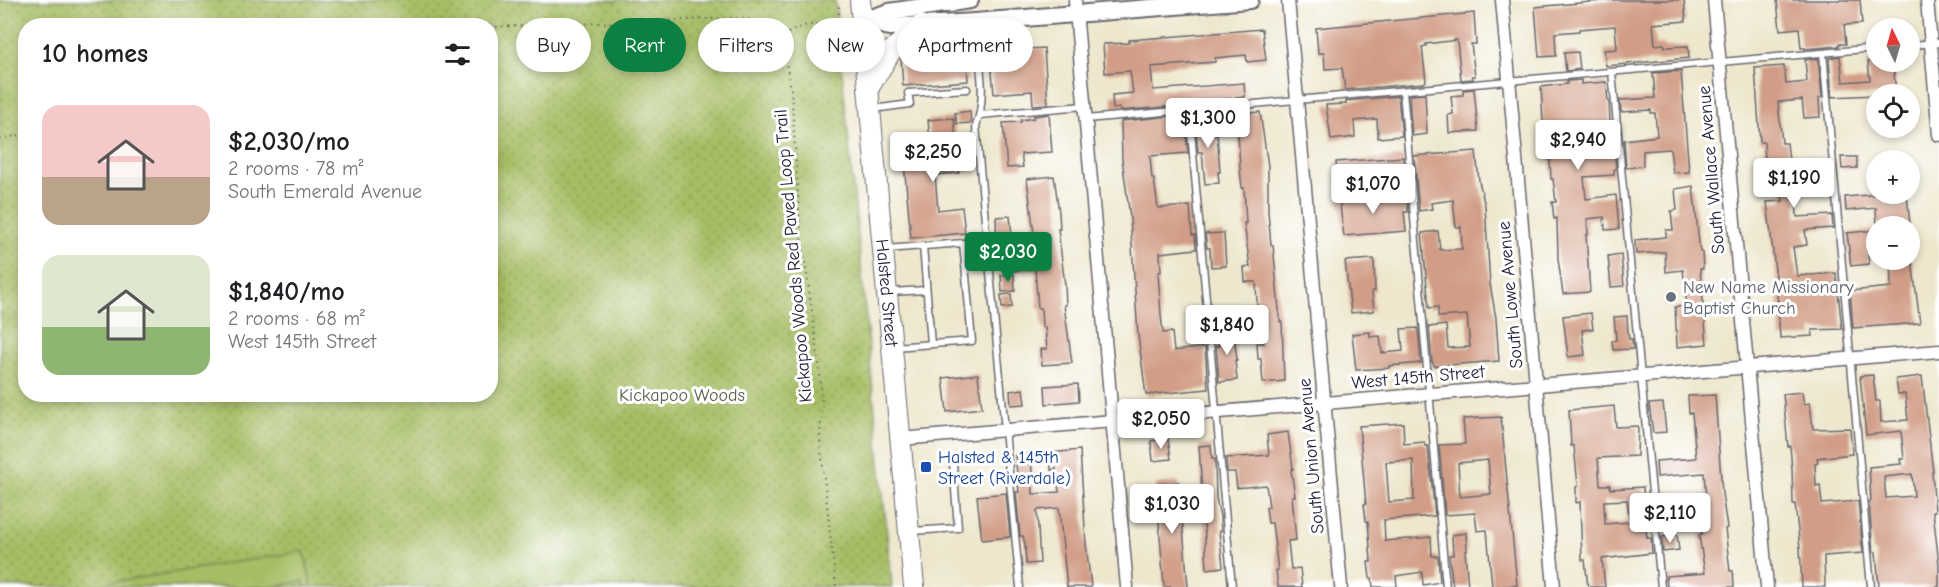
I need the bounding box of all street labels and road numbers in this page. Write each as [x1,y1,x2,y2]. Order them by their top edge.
street label: South Wallace Avenue [1694,85,1729,255]
street label: Kickapoo Woods Red Paved Loop Trail [770,108,817,403]
street label: South Lowe Avenue [1494,220,1527,370]
street label: Halsted Street [871,238,902,348]
street label: West 145th Street [1351,361,1486,394]
street label: South Union Avenue [1294,377,1329,535]

